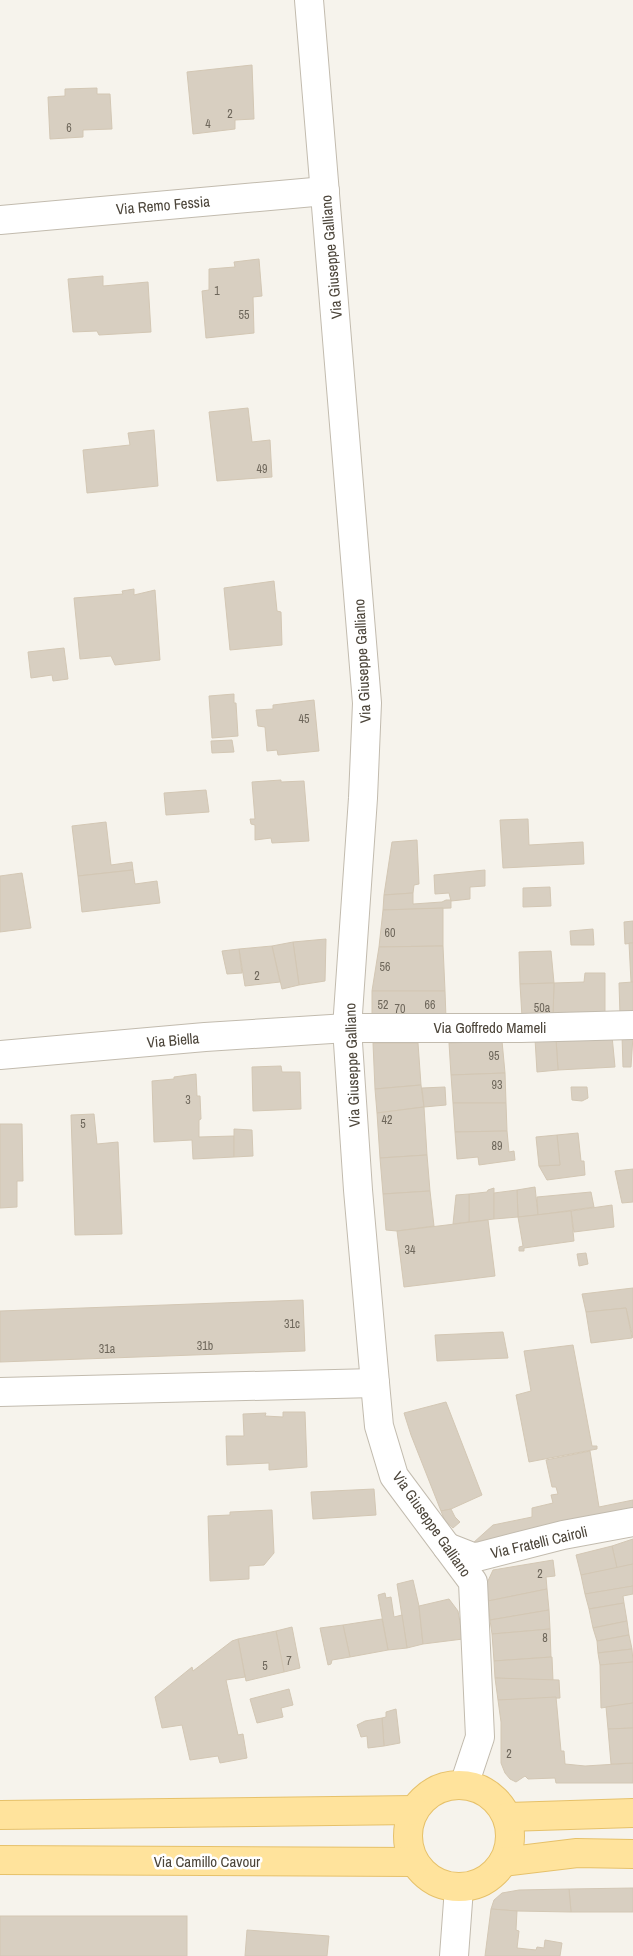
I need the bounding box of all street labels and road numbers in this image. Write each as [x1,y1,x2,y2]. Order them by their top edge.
street label: Via Remo Fessia [115,190,211,220]
street label: Via Giuseppe Galliano [315,194,347,320]
street label: Via Giuseppe Galliano [348,598,376,724]
street label: Via Giuseppe Galliano [339,1002,365,1127]
street label: Via Goffredo Mameli [433,1017,547,1038]
street label: Via Biella [146,1027,200,1053]
street label: Via Giuseppe Galliano [388,1467,476,1581]
street label: Via Fratelli Cairoli [488,1521,590,1563]
street label: Via Camillo Cavour [154,1851,260,1872]

